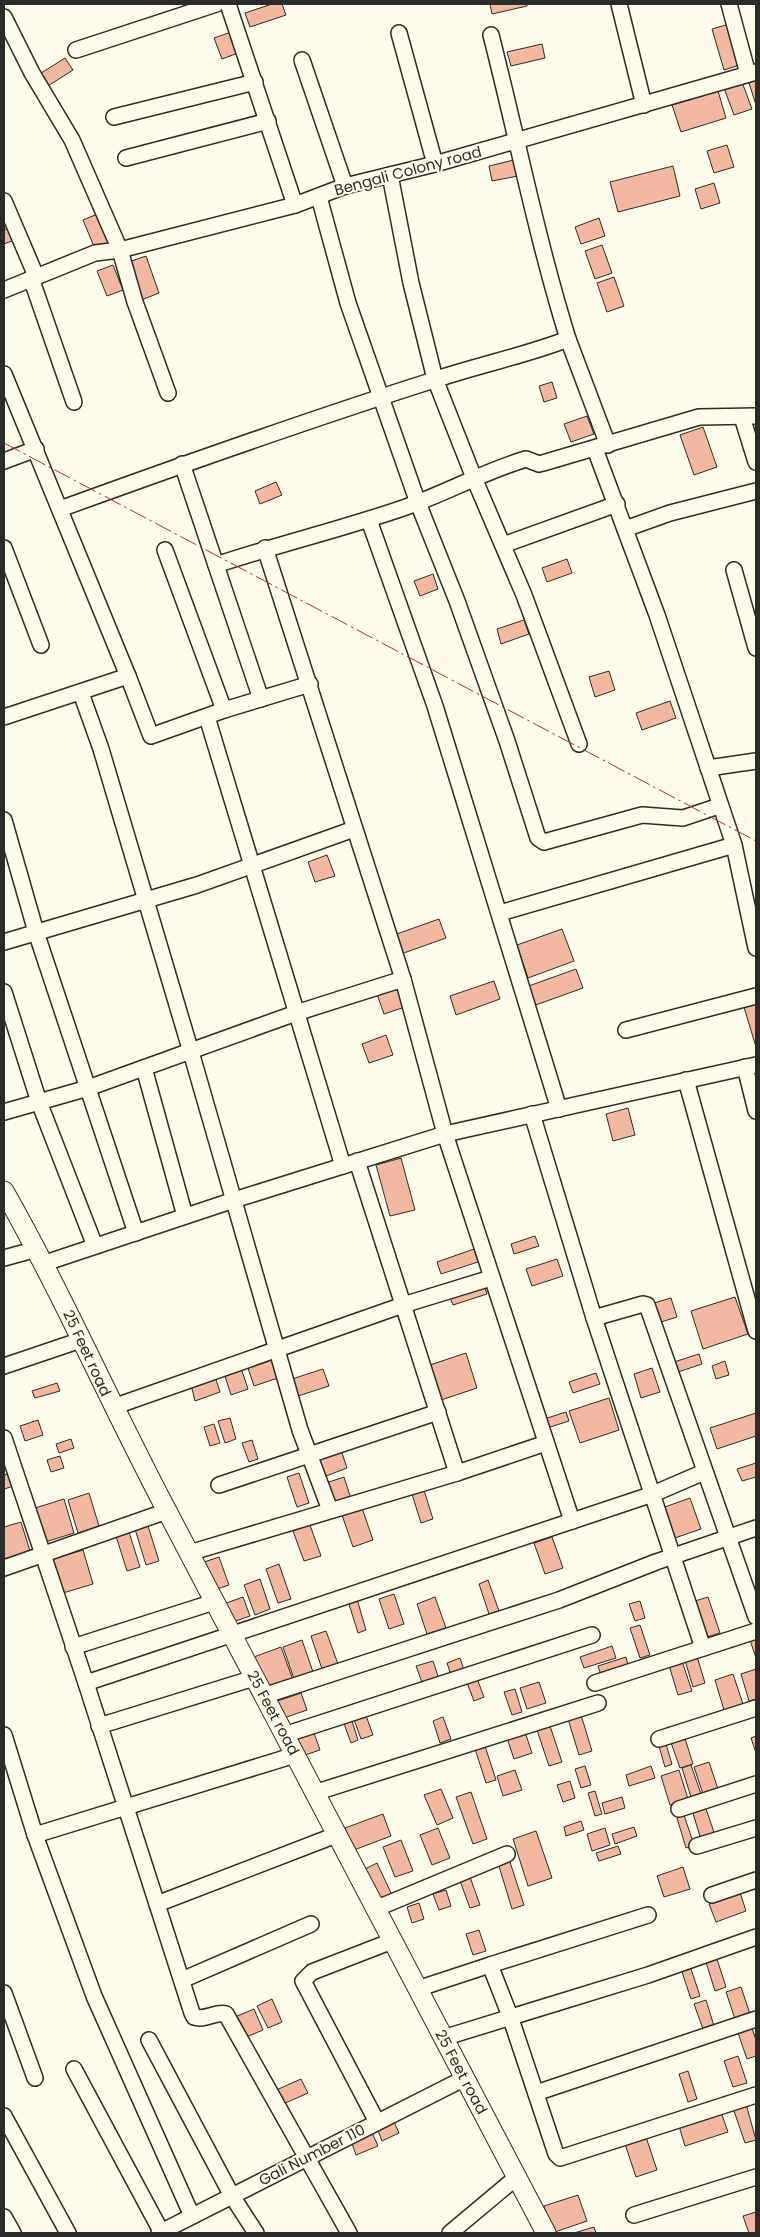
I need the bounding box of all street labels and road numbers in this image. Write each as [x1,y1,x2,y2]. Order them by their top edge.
street label: Bengali Colony road [332,141,484,200]
street label: 25 Feet road [58,1306,117,1399]
street label: 25 Feet road [242,1667,305,1759]
street label: 25 Feet road [430,2026,493,2118]
street label: Gali Number 110 [255,2119,369,2190]

